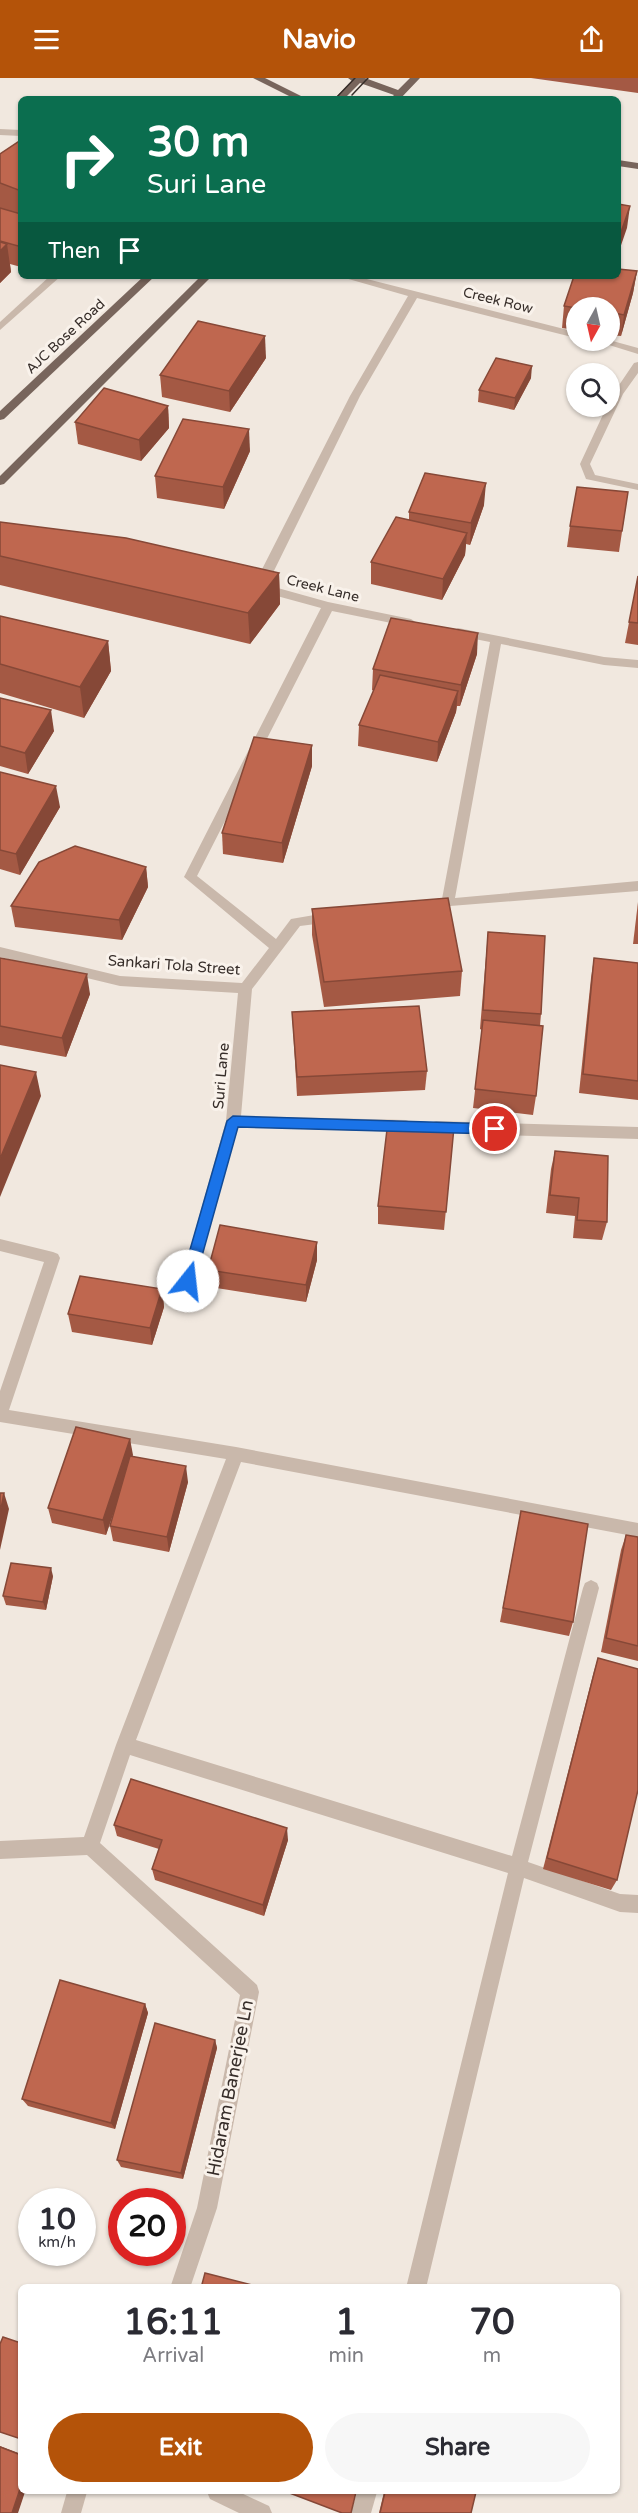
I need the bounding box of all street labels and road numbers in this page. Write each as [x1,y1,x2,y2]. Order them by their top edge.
street label: Creek Row [461,284,535,317]
street label: AJC Bose Road [22,295,108,377]
street label: Creek Lane [285,571,361,606]
street label: Sankari Tola Street [107,951,241,979]
street label: Suri Lane [209,1042,233,1110]
street label: Hidaram Banerjee Ln [202,1998,258,2178]

